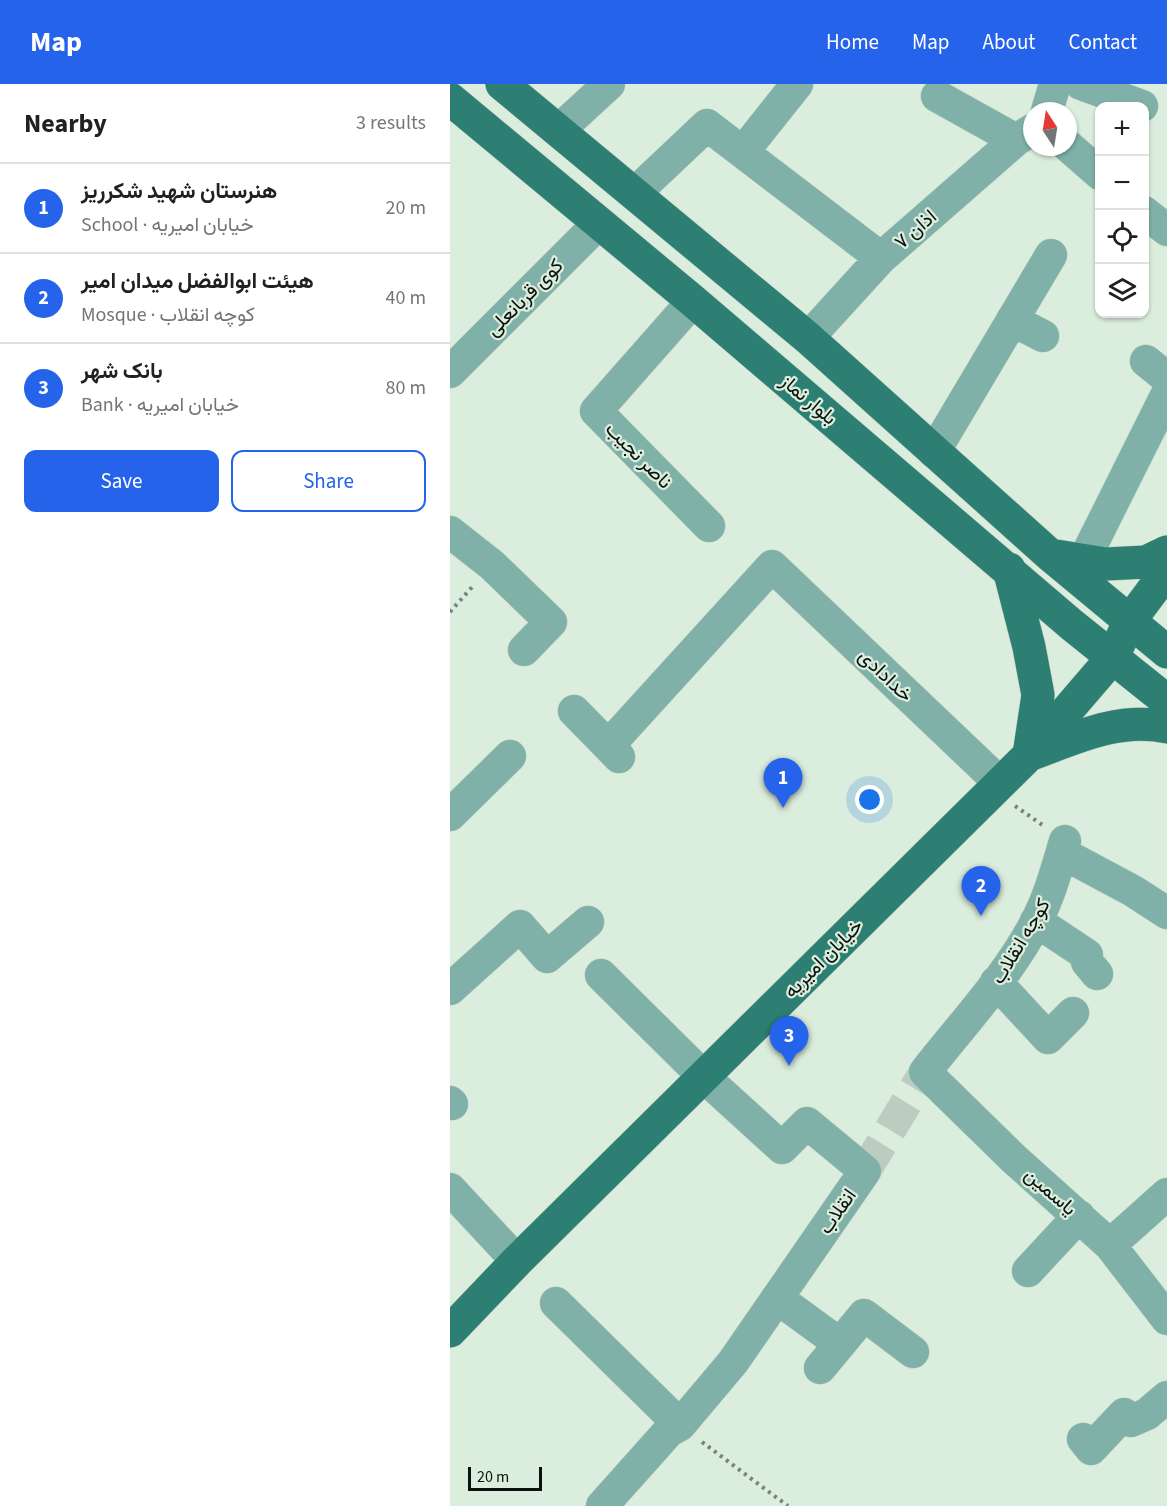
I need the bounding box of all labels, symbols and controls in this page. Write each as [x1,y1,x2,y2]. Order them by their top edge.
text: Map [30,22,82,62]
text: Home [826,27,879,57]
text: Map [912,27,950,57]
text: About [983,27,1035,57]
text: Contact [1068,27,1137,57]
north arrow [1023,102,1077,156]
map controls [1095,102,1149,318]
button: + [1095,102,1149,156]
text: Nearby [24,105,107,142]
text: 3 results [356,109,426,137]
button: − [1095,156,1149,210]
text: هنرستان شهید شکرریز [81,175,277,207]
text: 1 [38,194,49,222]
text: 20 m [386,194,426,222]
street label: اذان ۷ [888,203,943,256]
button: locate [1095,210,1149,264]
text: School · خیابان امیریه [81,211,254,239]
street label: کوی قربانعلی [479,252,570,343]
button: layers [1095,264,1149,318]
text: هیئت ابوالفضل میدان امیر [81,265,314,297]
text: 2 [38,284,49,312]
text: 40 m [386,284,426,312]
text: Mosque · کوچه انقلاب [81,301,255,329]
text: بانک شهر [81,355,163,387]
street label: بلوار نماز [773,367,843,432]
text: 3 [38,374,49,402]
text: 80 m [386,374,426,402]
text: Bank · خیابان امیریه [81,391,239,419]
street label: ناصر نجیب [598,416,678,496]
button: Save [24,450,219,512]
button: Share [231,450,426,512]
street label: خدادادی [852,643,919,709]
pin: 1 [764,758,802,808]
your location [855,785,884,814]
pin: 2 [962,866,1000,916]
street label: کوچه انقلاب [984,893,1057,990]
street label: خیابان امیریه [778,913,870,1005]
pin: 3 [770,1016,808,1066]
street label: یاسمین [1018,1161,1083,1222]
street label: انقلاب [812,1183,864,1240]
scale bar [468,1464,542,1492]
text: 20 m [477,1466,509,1488]

